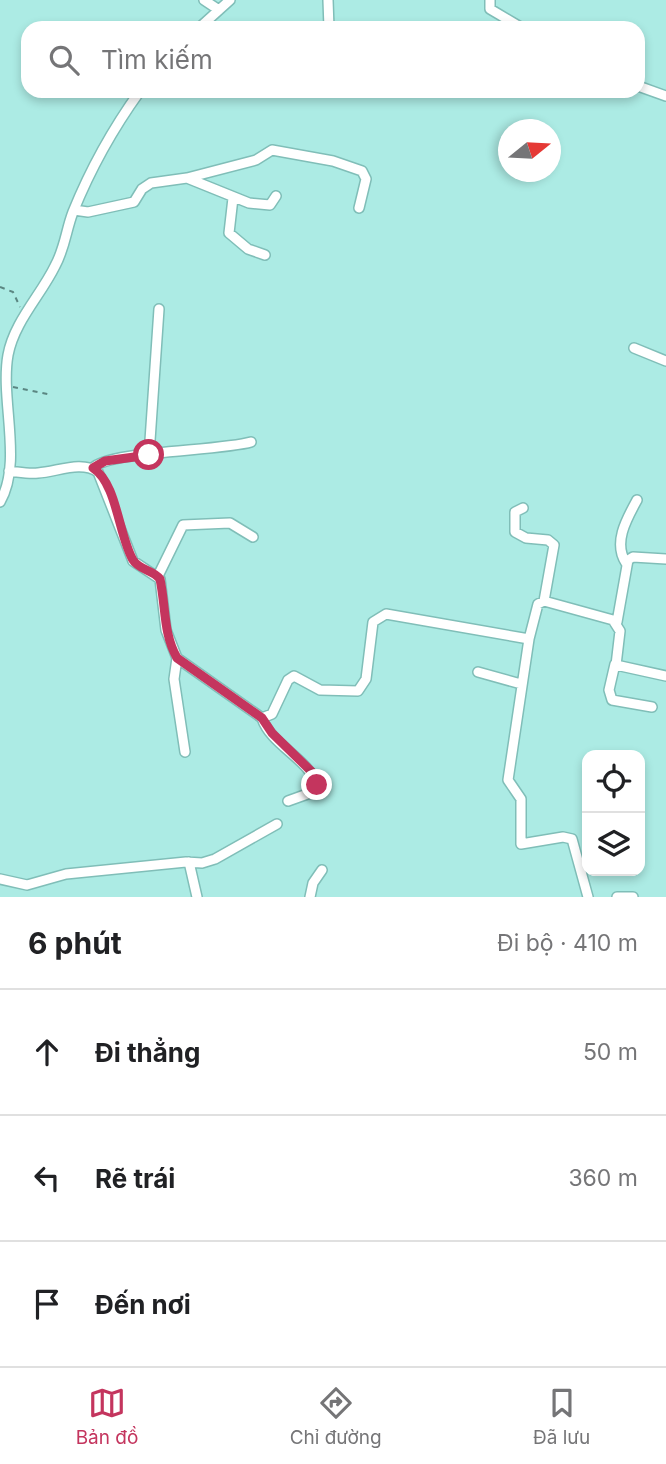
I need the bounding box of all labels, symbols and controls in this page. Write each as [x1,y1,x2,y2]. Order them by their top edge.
search box [21,21,645,98]
icon: search [45,41,83,79]
text: Tìm kiếm [101,44,213,75]
north arrow [498,119,561,182]
route start [133,439,164,470]
map controls [582,750,645,876]
button: locate [582,750,645,813]
route end [301,769,332,800]
button: layers [582,813,645,876]
text: 6 phút [28,925,122,961]
text: Đi bộ · 410 m [497,929,638,957]
icon: ahead [28,1033,66,1071]
text: Đi thẳng [95,1037,200,1068]
text: 50 m [583,1038,638,1066]
icon: left [28,1159,66,1197]
text: Rẽ trái [95,1163,175,1194]
text: 360 m [568,1164,638,1192]
icon: arrive [28,1285,66,1323]
text: Đến nơi [95,1289,191,1320]
tab: Bản đồ [76,1384,138,1449]
tab: Chỉ đường [290,1384,382,1449]
tab: Đã lưu [533,1384,590,1449]

